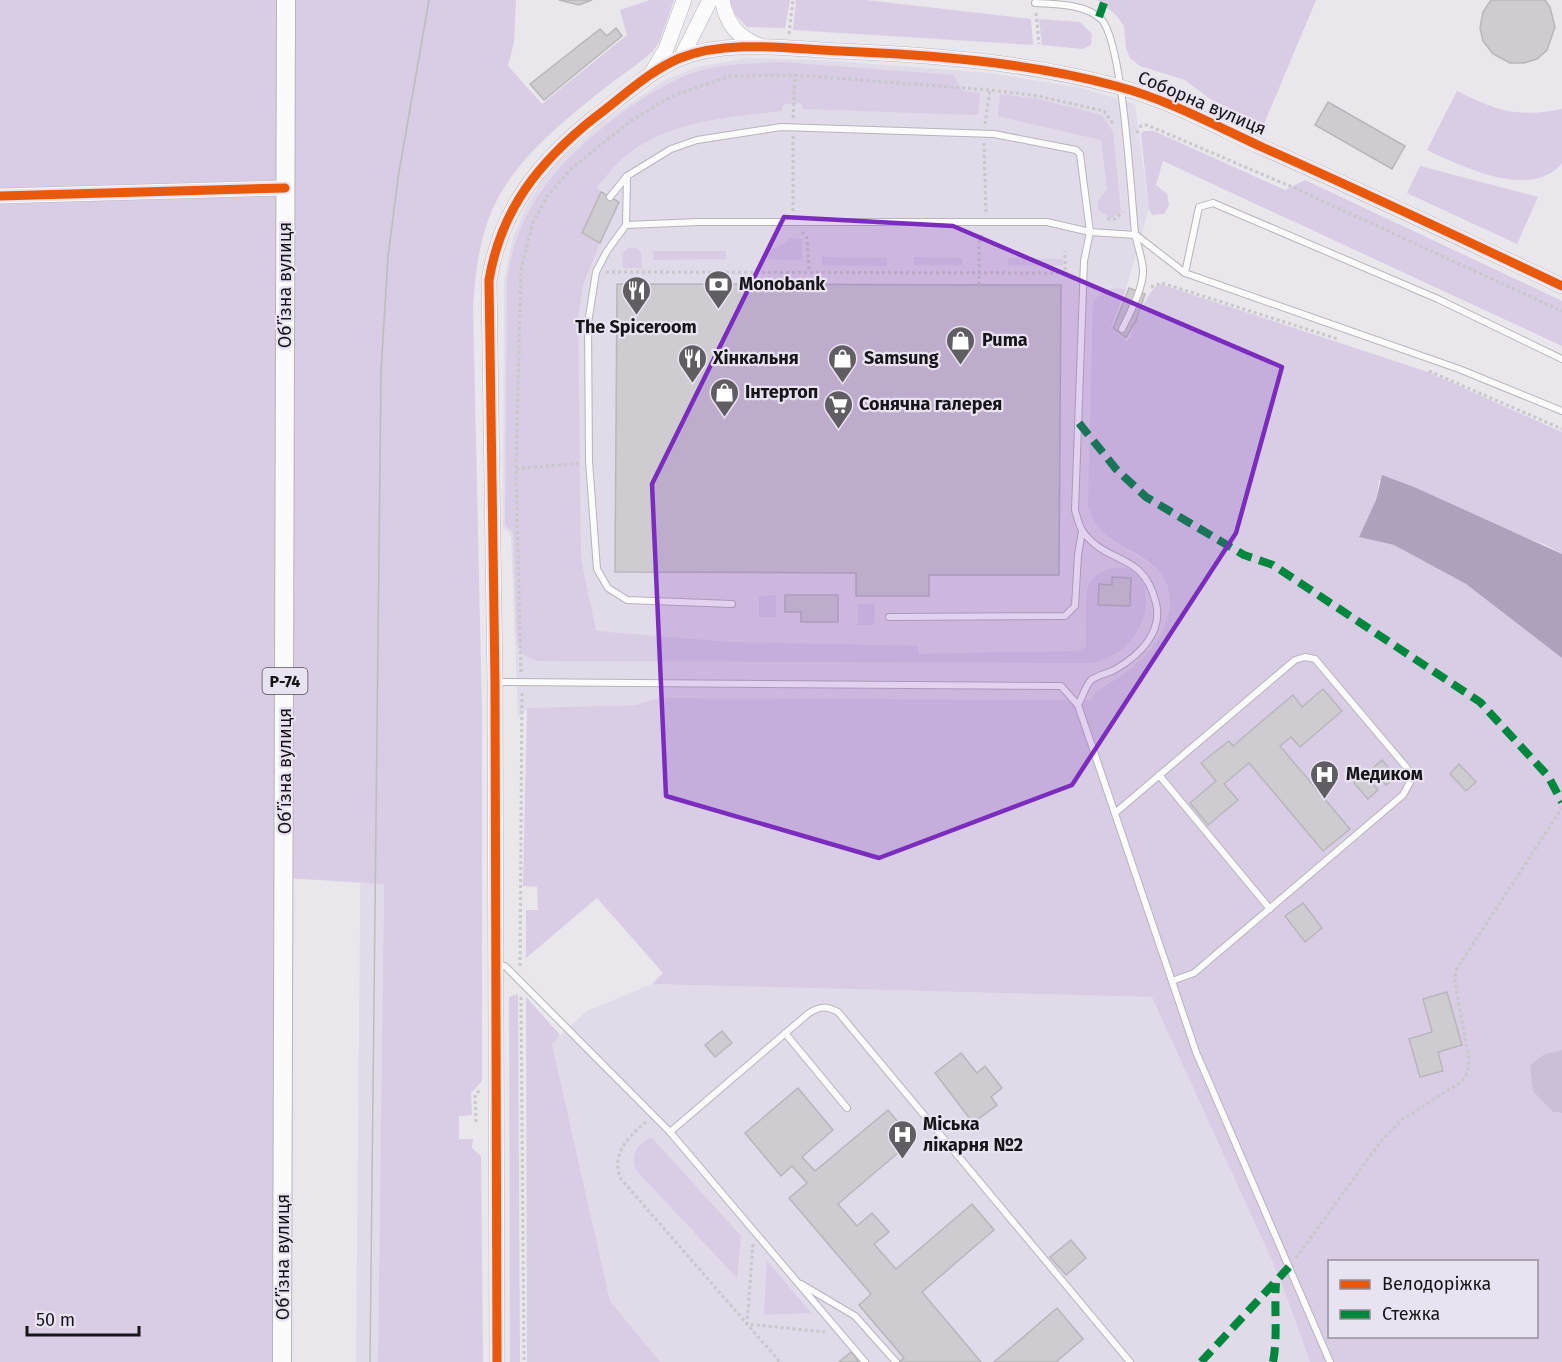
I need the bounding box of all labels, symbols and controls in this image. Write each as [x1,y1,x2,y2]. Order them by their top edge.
street label: Соборна вулиця [1135,66,1269,140]
street label: Обʼїзна вулиця [274,222,296,348]
bank icon: Monobank [702,268,734,310]
place label: Monobank [739,273,826,295]
restaurant icon: The Spiceroom [620,274,652,316]
place label: The Spiceroom [575,316,697,338]
shop icon: Puma [945,324,977,366]
place label: Puma [982,329,1028,351]
restaurant icon: Хінкальня [676,342,708,384]
shop icon: Samsung [827,342,859,384]
place label: Хінкальня [712,347,799,369]
place label: Samsung [864,347,939,369]
shop icon: Інтертоп [708,376,740,418]
place label: Інтертоп [745,381,818,403]
supermarket icon: Сонячна галерея [822,388,854,430]
place label: Сонячна галерея [859,393,1002,415]
road number: Р-74 [262,668,308,694]
street label: Обʼїзна вулиця [274,708,296,834]
hospital icon: Медиком [1309,758,1341,800]
place label: Медиком [1346,763,1423,785]
place label: Міська лікарня №2 [923,1113,1023,1156]
hospital icon: Міська лікарня №2 [886,1118,918,1160]
street label: Обʼїзна вулиця [272,1194,294,1320]
legend [1328,1260,1538,1338]
text: Велодоріжка [1382,1273,1491,1295]
scale bar [27,1299,140,1337]
text: Стежка [1382,1303,1440,1325]
text: 50 m [36,1309,75,1331]

